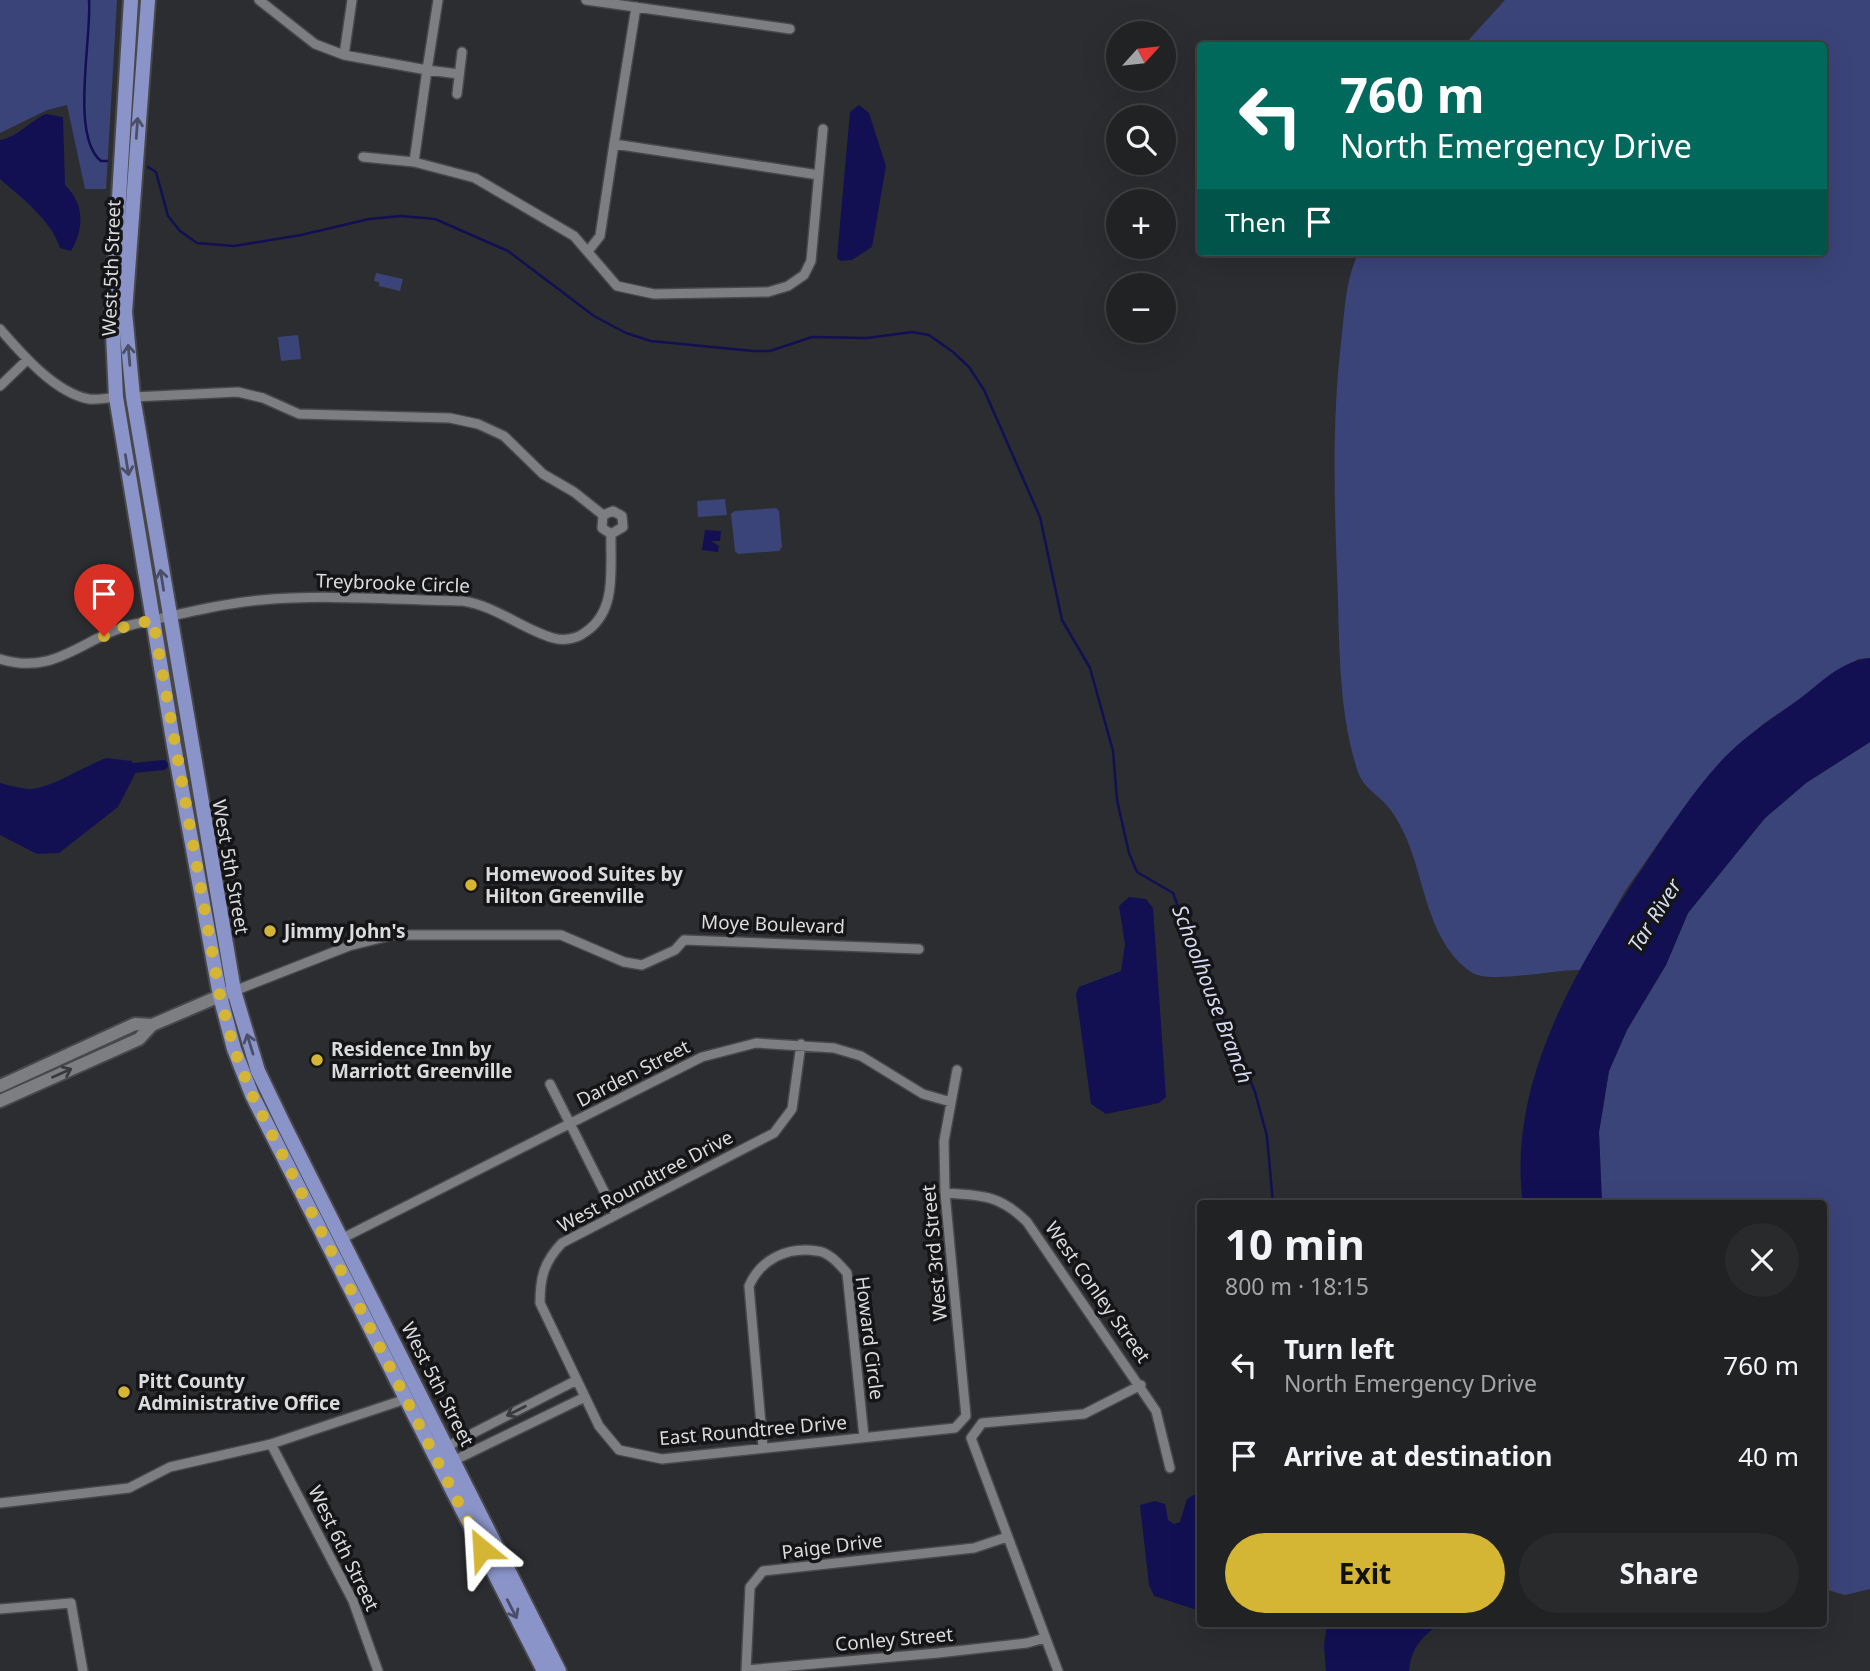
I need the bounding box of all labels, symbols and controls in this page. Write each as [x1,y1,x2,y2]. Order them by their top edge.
north arrow [1106,21,1176,91]
map controls [1106,21,1176,343]
text: 760 m [1340,61,1485,127]
icon: left [1225,70,1316,161]
button: search [1106,105,1176,175]
one-way arrow [131,117,144,140]
text: North Emergency Drive [1340,124,1692,167]
button: + [1106,189,1176,259]
street label: West 5th Street [96,199,126,337]
icon: arrive [1300,203,1338,241]
text: Then [1225,204,1286,240]
button: − [1106,273,1176,343]
one-way arrow [122,344,135,367]
one-way arrow [121,453,134,476]
pin [74,564,134,636]
street label: Treybrooke Circle [316,567,470,599]
one-way arrow [155,569,168,592]
icon: arrive [85,575,123,613]
street label: West 5th Street [206,798,256,937]
place label: Homewood Suites by Hilton Greenville [485,861,683,909]
water label: Tar River [1621,872,1688,957]
marker: Homewood Suites by Hilton Greenville [463,877,479,893]
water label: Schoolhouse Branch [1166,901,1260,1087]
street label: Moye Boulevard [701,908,845,940]
place label: Jimmy John's [282,918,406,944]
marker: Jimmy John's [262,923,278,939]
one-way arrow [242,1033,255,1055]
street label: Darden Street [572,1033,694,1113]
place label: Residence Inn by Marriott Greenville [331,1036,512,1084]
marker: Residence Inn by Marriott Greenville [309,1052,325,1068]
one-way arrow [51,1066,72,1079]
street label: West Roundtree Drive [553,1124,737,1238]
street label: West 3rd Street [915,1184,953,1322]
text: 10 min [1225,1215,1365,1272]
street label: West Conley Street [1039,1216,1157,1368]
button: close [1725,1223,1799,1297]
text: 800 m · 18:15 [1225,1270,1369,1302]
street label: Howard Circle [850,1275,890,1401]
street label: West 5th Street [395,1317,481,1451]
text: Turn left [1284,1331,1395,1367]
icon: left [1225,1346,1263,1384]
text: 760 m [1723,1347,1799,1383]
text: North Emergency Drive [1284,1367,1537,1399]
place label: Pitt County Administrative Office [138,1368,340,1416]
marker: Pitt County Administrative Office [116,1384,132,1400]
one-way arrow [506,1405,527,1419]
street label: East Roundtree Drive [658,1409,848,1451]
icon: arrive [1225,1437,1263,1475]
text: Arrive at destination [1284,1438,1553,1474]
text: 40 m [1738,1438,1799,1474]
street label: West 6th Street [302,1481,386,1615]
position arrow [445,1512,519,1586]
street label: Paige Drive [780,1527,884,1565]
button: Exit [1225,1533,1505,1613]
button: Share [1519,1533,1799,1613]
one-way arrow [506,1598,520,1619]
street label: Conley Street [834,1621,954,1657]

